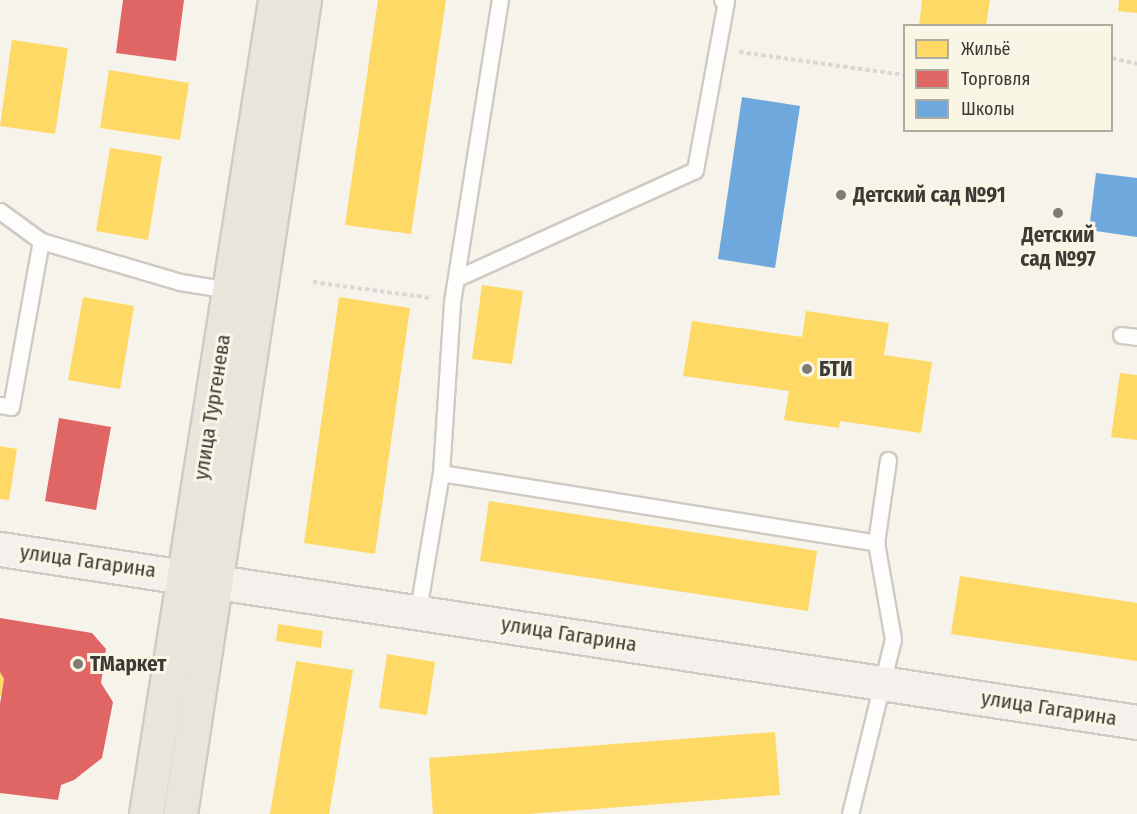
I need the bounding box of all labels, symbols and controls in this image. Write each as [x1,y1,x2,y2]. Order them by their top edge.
legend [903,24,1113,132]
text: Жильё [961,38,1011,60]
text: Торговля [961,68,1030,90]
text: Школы [961,98,1015,120]
place label: Детский сад №91 [853,182,1006,208]
marker: Детский сад №91 [834,188,848,202]
marker: Детский сад №97 [1051,206,1065,220]
place label: Детский сад №97 [1020,222,1096,272]
street label: улица Тургенева [188,332,236,482]
place label: БТИ [819,356,852,382]
marker: БТИ [800,362,814,376]
street label: улица Гагарина [18,539,158,583]
street label: улица Гагарина [499,611,639,657]
place label: ТМаркет [90,651,166,677]
marker: ТМаркет [71,657,85,671]
street label: улица Гагарина [979,685,1119,731]

